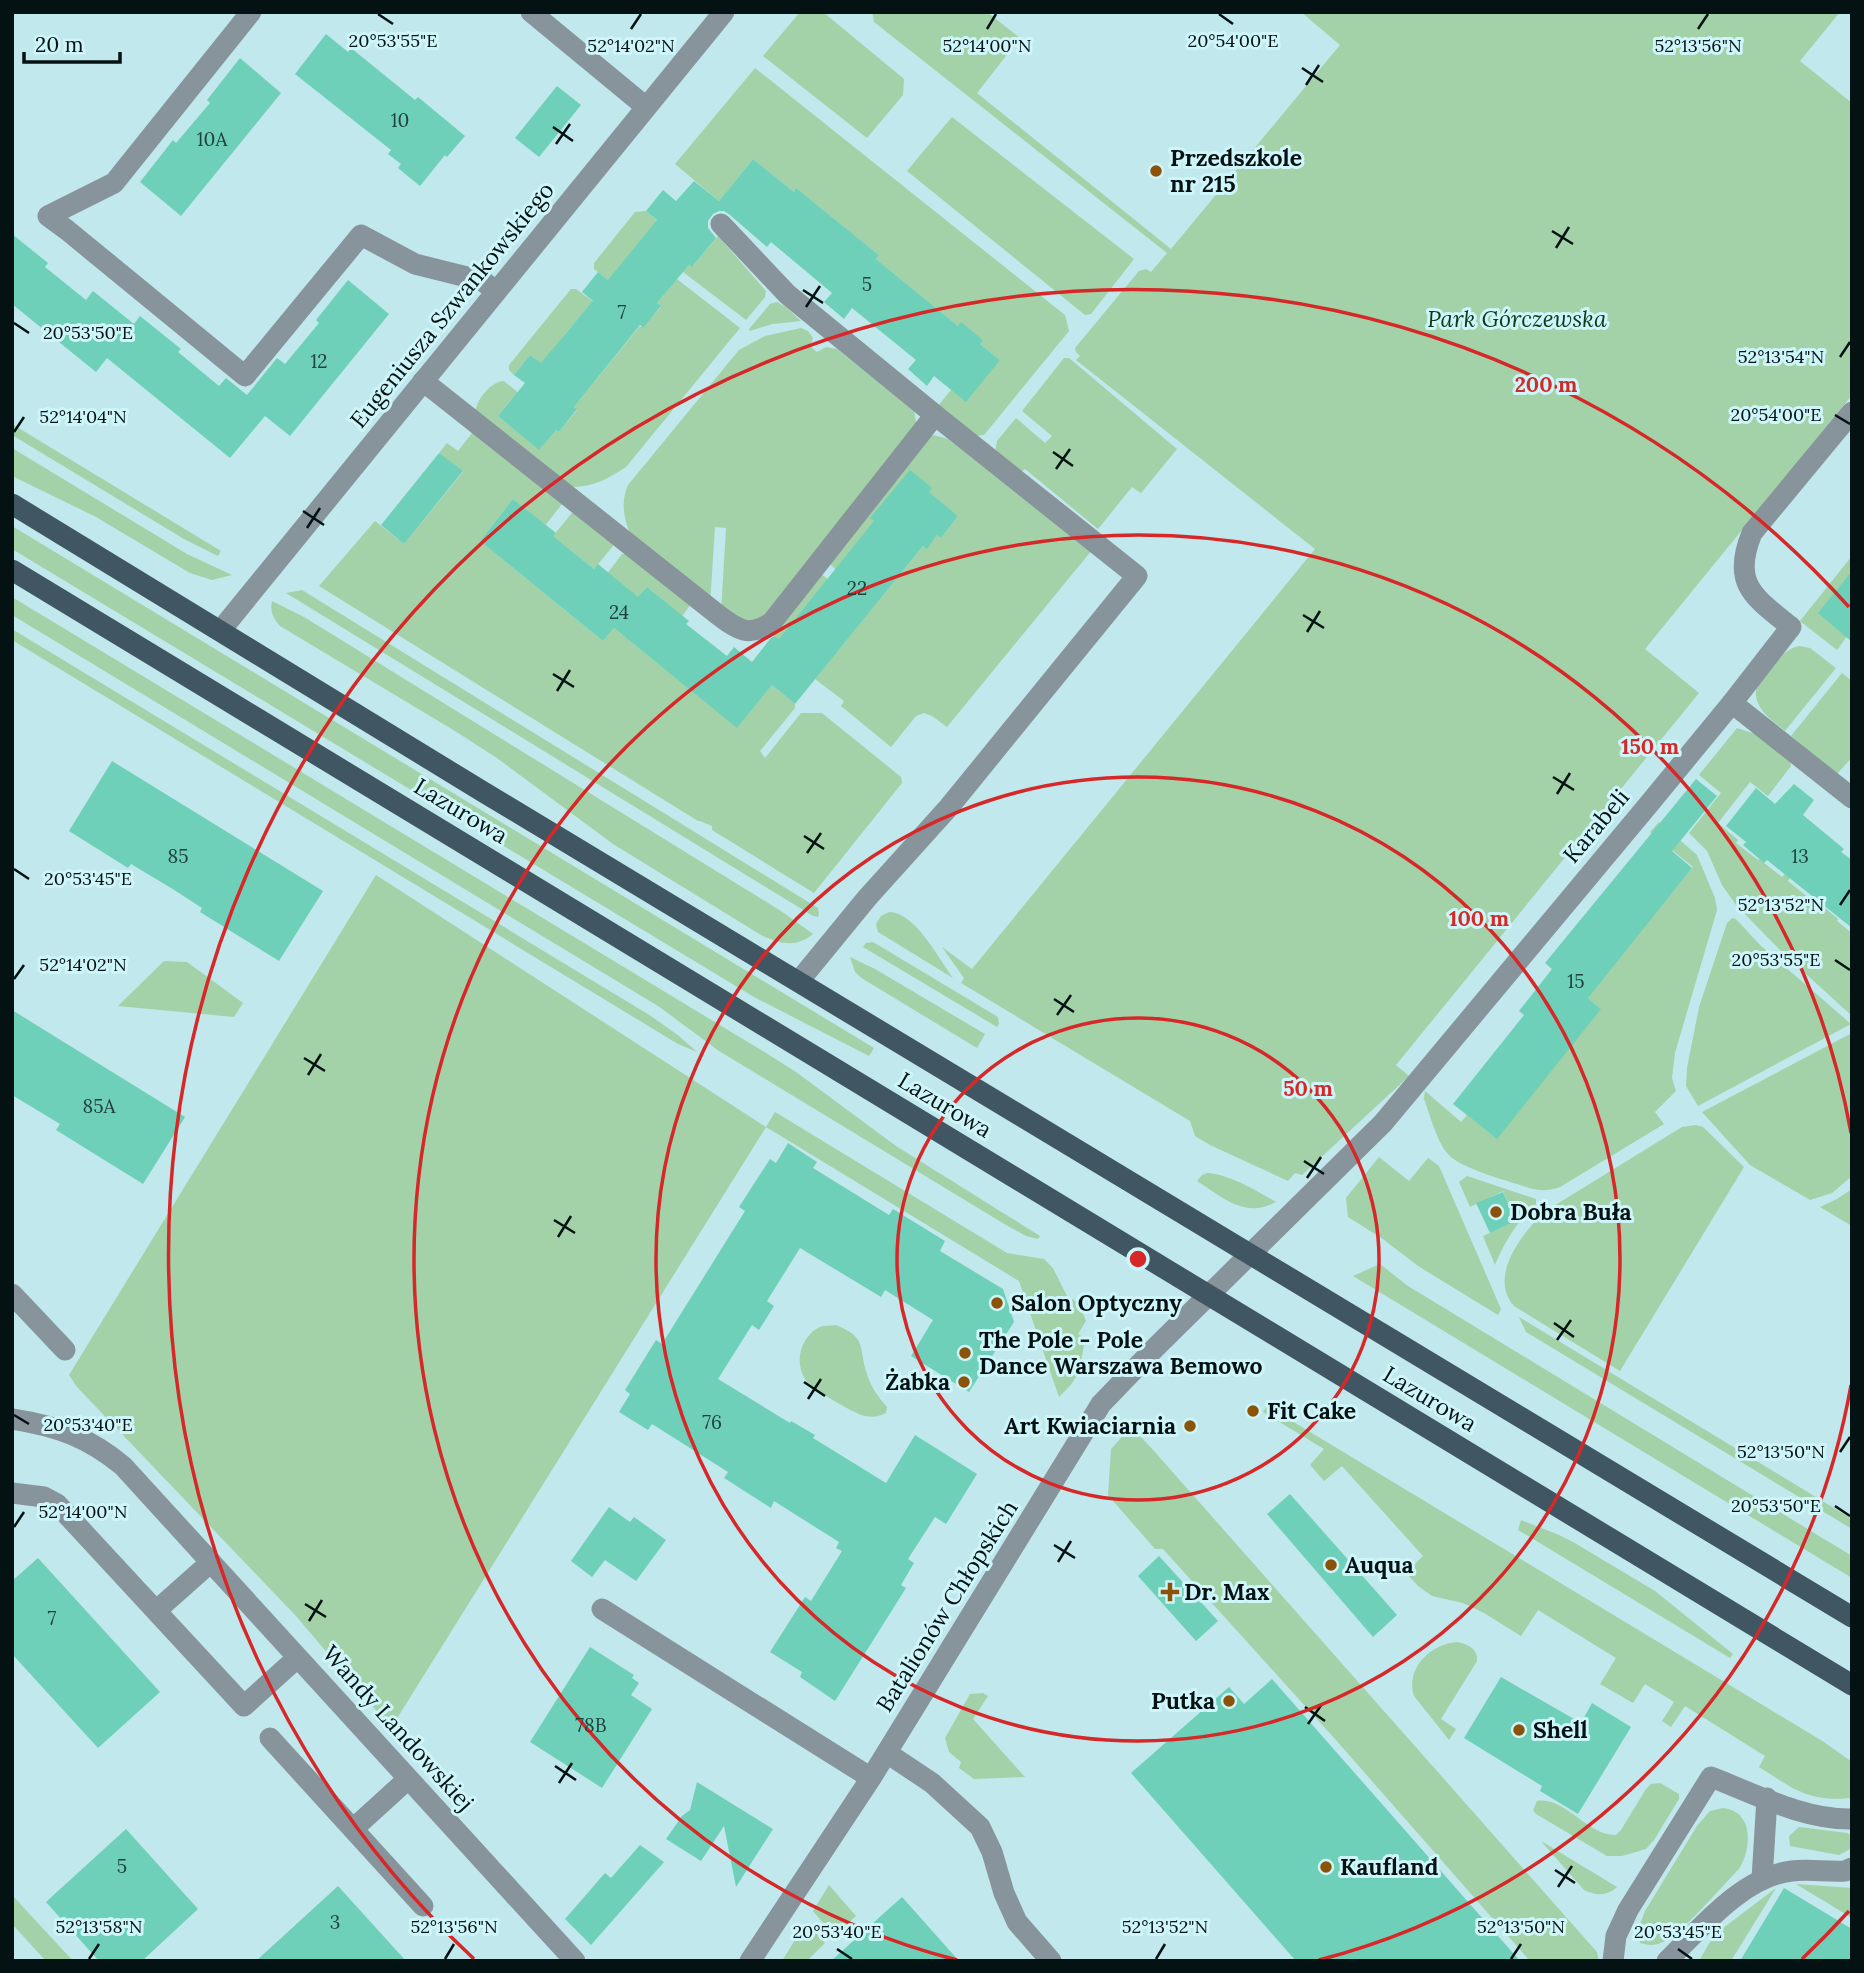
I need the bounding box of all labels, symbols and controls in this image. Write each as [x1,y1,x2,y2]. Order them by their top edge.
scale bar [24,21,121,65]
text: 20°53'55"E [349,29,437,52]
text: 20°54'00"E [1187,29,1279,52]
text: 20 m [35,31,84,58]
text: 52°14'02"N [587,34,675,57]
text: 52°14'00"N [943,34,1031,57]
text: 52°13'56"N [1654,34,1742,57]
house number: 10 [391,108,409,132]
house number: 10A [197,127,228,151]
place label: Przedszkole nr 215 [1170,143,1302,198]
marker: Przedszkole nr 215 [1148,163,1164,179]
street label: Eugeniusza Szwankowskiego [343,176,560,434]
house number: 5 [862,272,872,296]
house number: 7 [618,300,627,324]
park label: Park Górczewska [1427,304,1607,333]
text: 20°53'50"E [43,321,133,344]
text: 52°13'54"N [1738,345,1824,368]
house number: 12 [310,349,328,373]
text: 200 m [1515,371,1577,398]
text: 20°54'00"E [1730,403,1822,426]
text: 52°14'04"N [39,405,127,428]
house number: 22 [847,576,867,600]
house number: 24 [609,600,629,624]
text: 150 m [1621,733,1679,760]
street label: Lazurowa [409,771,514,850]
street label: Karabeli [1556,783,1635,869]
house number: 85 [167,844,189,868]
house number: 13 [1791,844,1809,868]
text: 20°53'45"E [44,867,132,890]
text: 52°13'52"N [1738,893,1824,916]
text: 100 m [1449,905,1509,932]
text: 20°53'55"E [1732,948,1820,971]
text: 52°14'02"N [39,953,127,976]
house number: 15 [1567,969,1585,993]
street label: Lazurowa [893,1065,998,1144]
text: 50 m [1283,1075,1333,1102]
house number: 85A [83,1094,117,1118]
place label: Dobra Buła [1510,1197,1632,1226]
marker: Dobra Buła [1488,1204,1504,1220]
centre of rings [1126,1247,1150,1271]
place label: Salon Optyczny [1011,1288,1182,1317]
marker: Salon Optyczny [989,1295,1005,1311]
place label: The Pole - Pole Dance Warszawa Bemowo [979,1325,1263,1380]
marker: The Pole - Pole Dance Warszawa Bemowo [957,1345,973,1361]
street label: Lazurowa [1378,1359,1483,1438]
place label: Żabka [885,1367,950,1396]
marker: Żabka [956,1374,972,1390]
place label: Fit Cake [1267,1396,1356,1425]
marker: Fit Cake [1245,1403,1261,1419]
house number: 76 [702,1410,722,1434]
place label: Art Kwiaciarnia [1004,1411,1176,1440]
text: 20°53'40"E [43,1413,133,1436]
marker: Art Kwiaciarnia [1182,1418,1198,1434]
text: 52°13'50"N [1737,1440,1825,1463]
street label: Batalionów Chłopskich [870,1494,1024,1717]
text: 20°53'50"E [1731,1494,1821,1517]
text: 52°14'00"N [39,1500,127,1523]
place label: Auqua [1345,1550,1414,1579]
marker: Auqua [1323,1557,1339,1573]
place label: Dr. Max [1184,1577,1270,1606]
marker: Dr. Max [1162,1584,1178,1600]
house number: 7 [48,1606,57,1630]
street label: Wandy Landowskiej [316,1639,480,1816]
place label: Putka [1151,1686,1215,1715]
marker: Putka [1221,1693,1237,1709]
house number: 78B [575,1713,607,1737]
place label: Shell [1533,1715,1588,1744]
marker: Shell [1511,1722,1527,1738]
place label: Kaufland [1340,1852,1439,1881]
house number: 5 [117,1854,127,1878]
marker: Kaufland [1318,1859,1334,1875]
house number: 3 [330,1910,340,1934]
text: 52°13'58"N [56,1915,142,1938]
text: 52°13'56"N [410,1915,498,1938]
text: 52°13'52"N [1122,1915,1208,1938]
text: 52°13'50"N [1477,1915,1565,1938]
text: 20°53'40"E [792,1920,882,1943]
text: 20°53'45"E [1634,1920,1722,1943]

